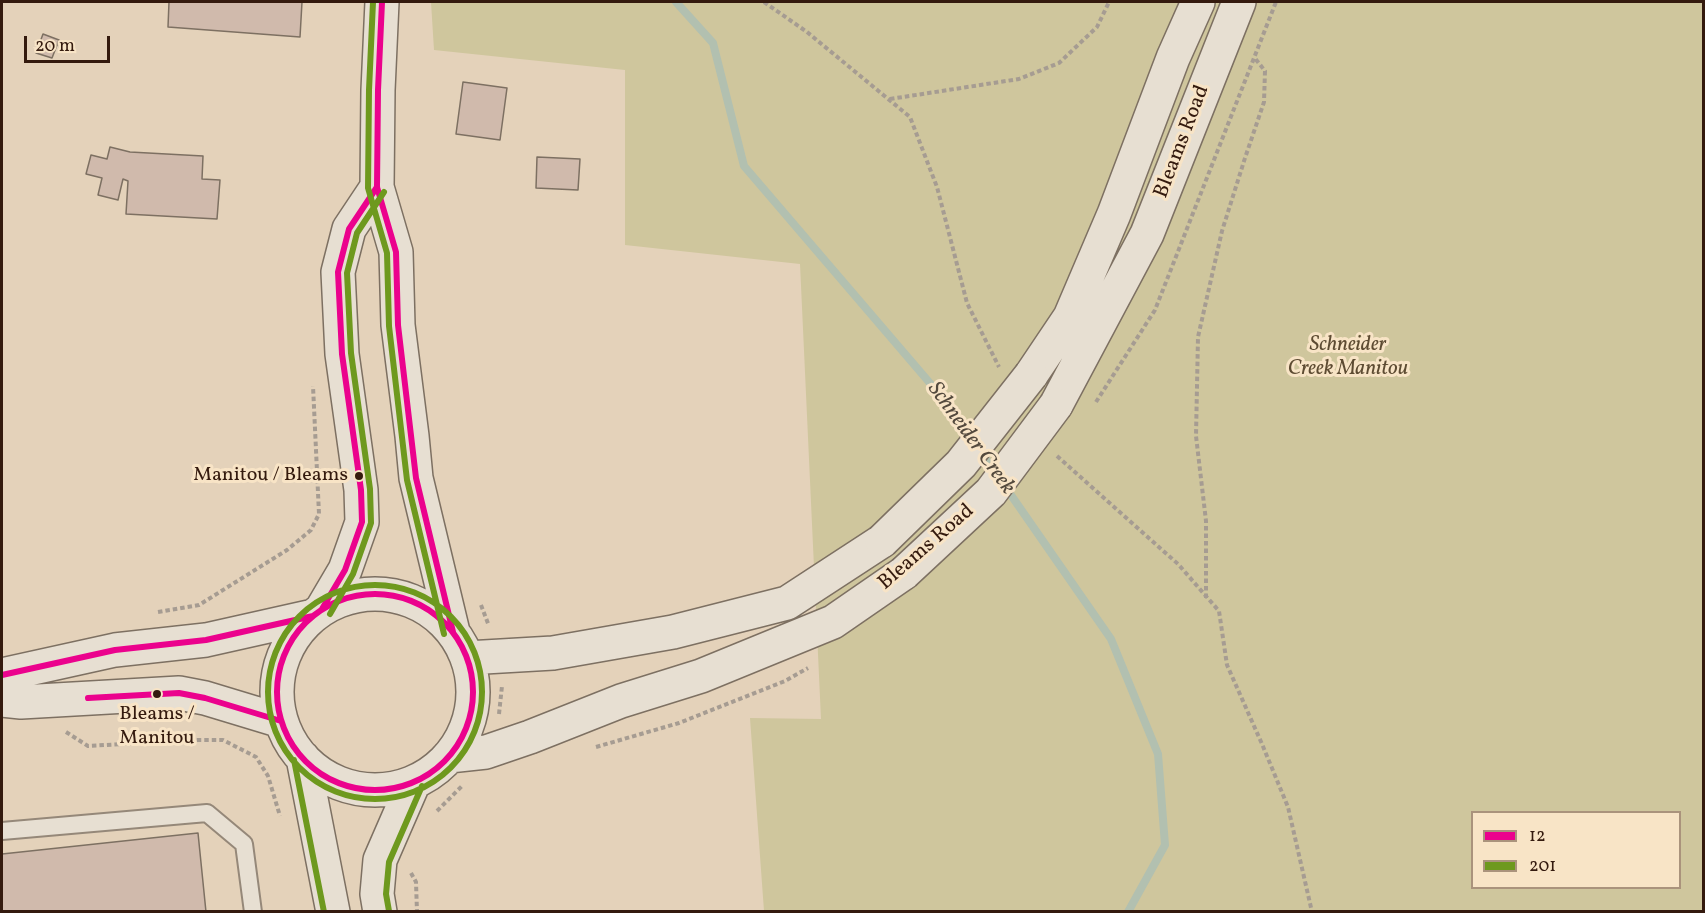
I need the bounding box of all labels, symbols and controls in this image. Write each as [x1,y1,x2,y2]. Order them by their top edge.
scale bar [27,24,112,62]
text: 20 m [35,34,75,59]
street label: Bleams Road [1150,82,1216,202]
park label: Schneider Creek Manitou [1288,333,1408,383]
water label: Schneider Creek [920,378,1020,500]
place label: Manitou / Bleams [193,464,348,488]
marker: Manitou / Bleams [353,470,365,482]
street label: Bleams Road [874,499,980,597]
marker: Bleams / Manitou [151,688,163,700]
place label: Bleams / Manitou [119,703,195,750]
legend [1471,811,1681,889]
text: 12 [1529,824,1546,849]
text: 201 [1529,854,1556,879]

